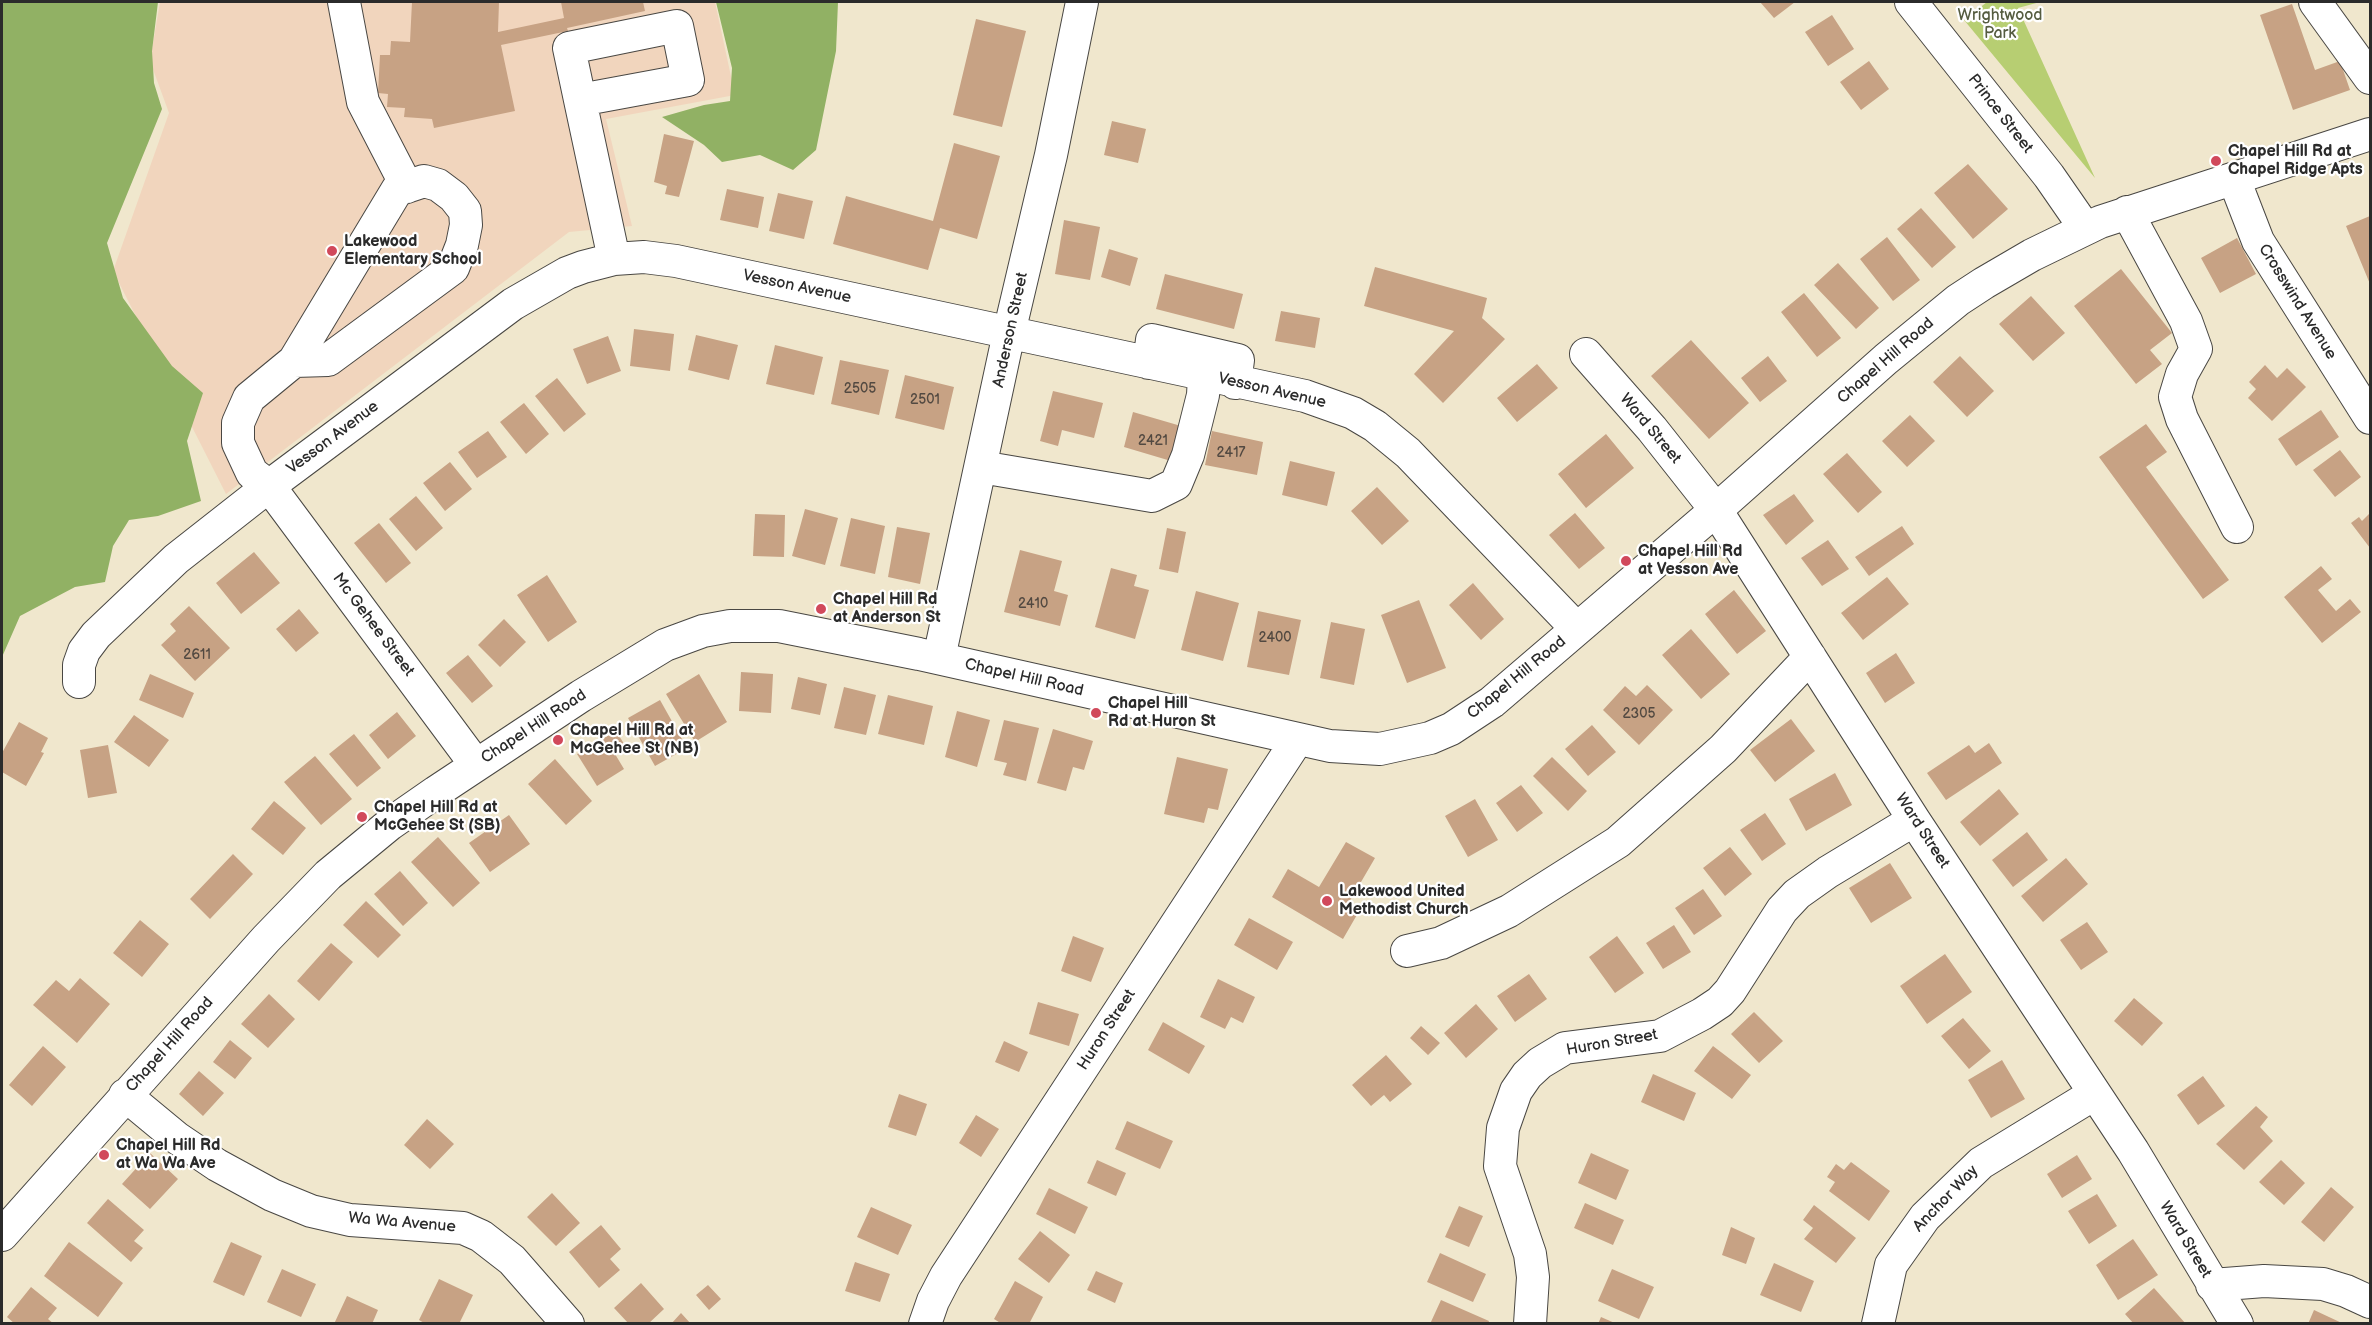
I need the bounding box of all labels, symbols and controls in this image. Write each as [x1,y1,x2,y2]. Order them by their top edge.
park label: Wrightwood Park [1957,6,2043,44]
street label: Prince Street [1963,71,2037,157]
place label: Chapel Hill Rd at Chapel Ridge Apts [2228,142,2363,180]
marker: Chapel Hill Rd at Chapel Ridge Apts [2209,154,2223,168]
place label: Lakewood Elementary School [344,232,481,270]
street label: Crosswind Avenue [2254,241,2340,363]
marker: Lakewood Elementary School [325,244,339,258]
street label: Vesson Avenue [741,266,853,308]
street label: Anderson Street [989,271,1033,389]
street label: Chapel Hill Road [1834,314,1938,408]
street label: Vesson Avenue [1216,369,1328,413]
house number: 2505 [844,381,876,397]
street label: Ward Street [1615,390,1685,468]
house number: 2501 [910,392,940,408]
street label: Vesson Avenue [283,397,383,479]
house number: 2421 [1138,433,1168,449]
house number: 2417 [1217,445,1245,461]
place label: Chapel Hill Rd at Vesson Ave [1638,542,1742,580]
marker: Chapel Hill Rd at Vesson Ave [1619,554,1633,568]
street label: Mc Gehee Street [328,570,418,680]
place label: Chapel Hill Rd at Anderson St [833,590,941,628]
house number: 2410 [1018,596,1048,612]
marker: Chapel Hill Rd at Anderson St [814,602,828,616]
house number: 2400 [1258,630,1292,646]
street label: Chapel Hill Road [1464,632,1570,724]
house number: 2611 [183,647,211,663]
street label: Chapel Hill Road [963,655,1085,701]
street label: Chapel Hill Road [478,686,590,768]
place label: Chapel Hill Rd at Huron St [1108,694,1216,732]
marker: Chapel Hill Rd at Huron St [1089,706,1103,720]
house number: 2305 [1623,706,1655,722]
place label: Chapel Hill Rd at McGehee St (NB) [570,721,699,759]
marker: Chapel Hill Rd at McGehee St (NB) [551,733,565,747]
street label: Ward Street [1891,790,1953,872]
place label: Chapel Hill Rd at McGehee St (SB) [374,798,501,836]
marker: Chapel Hill Rd at McGehee St (SB) [355,810,369,824]
place label: Lakewood United Methodist Church [1339,882,1468,920]
marker: Lakewood United Methodist Church [1320,894,1334,908]
street label: Huron Street [1074,986,1140,1074]
street label: Chapel Hill Road [122,993,218,1097]
street label: Huron Street [1565,1026,1659,1060]
place label: Chapel Hill Rd at Wa Wa Ave [116,1136,220,1174]
marker: Chapel Hill Rd at Wa Wa Ave [97,1148,111,1162]
street label: Anchor Way [1909,1162,1983,1236]
street label: Ward Street [2155,1198,2215,1282]
street label: Wa Wa Avenue [347,1209,457,1237]

